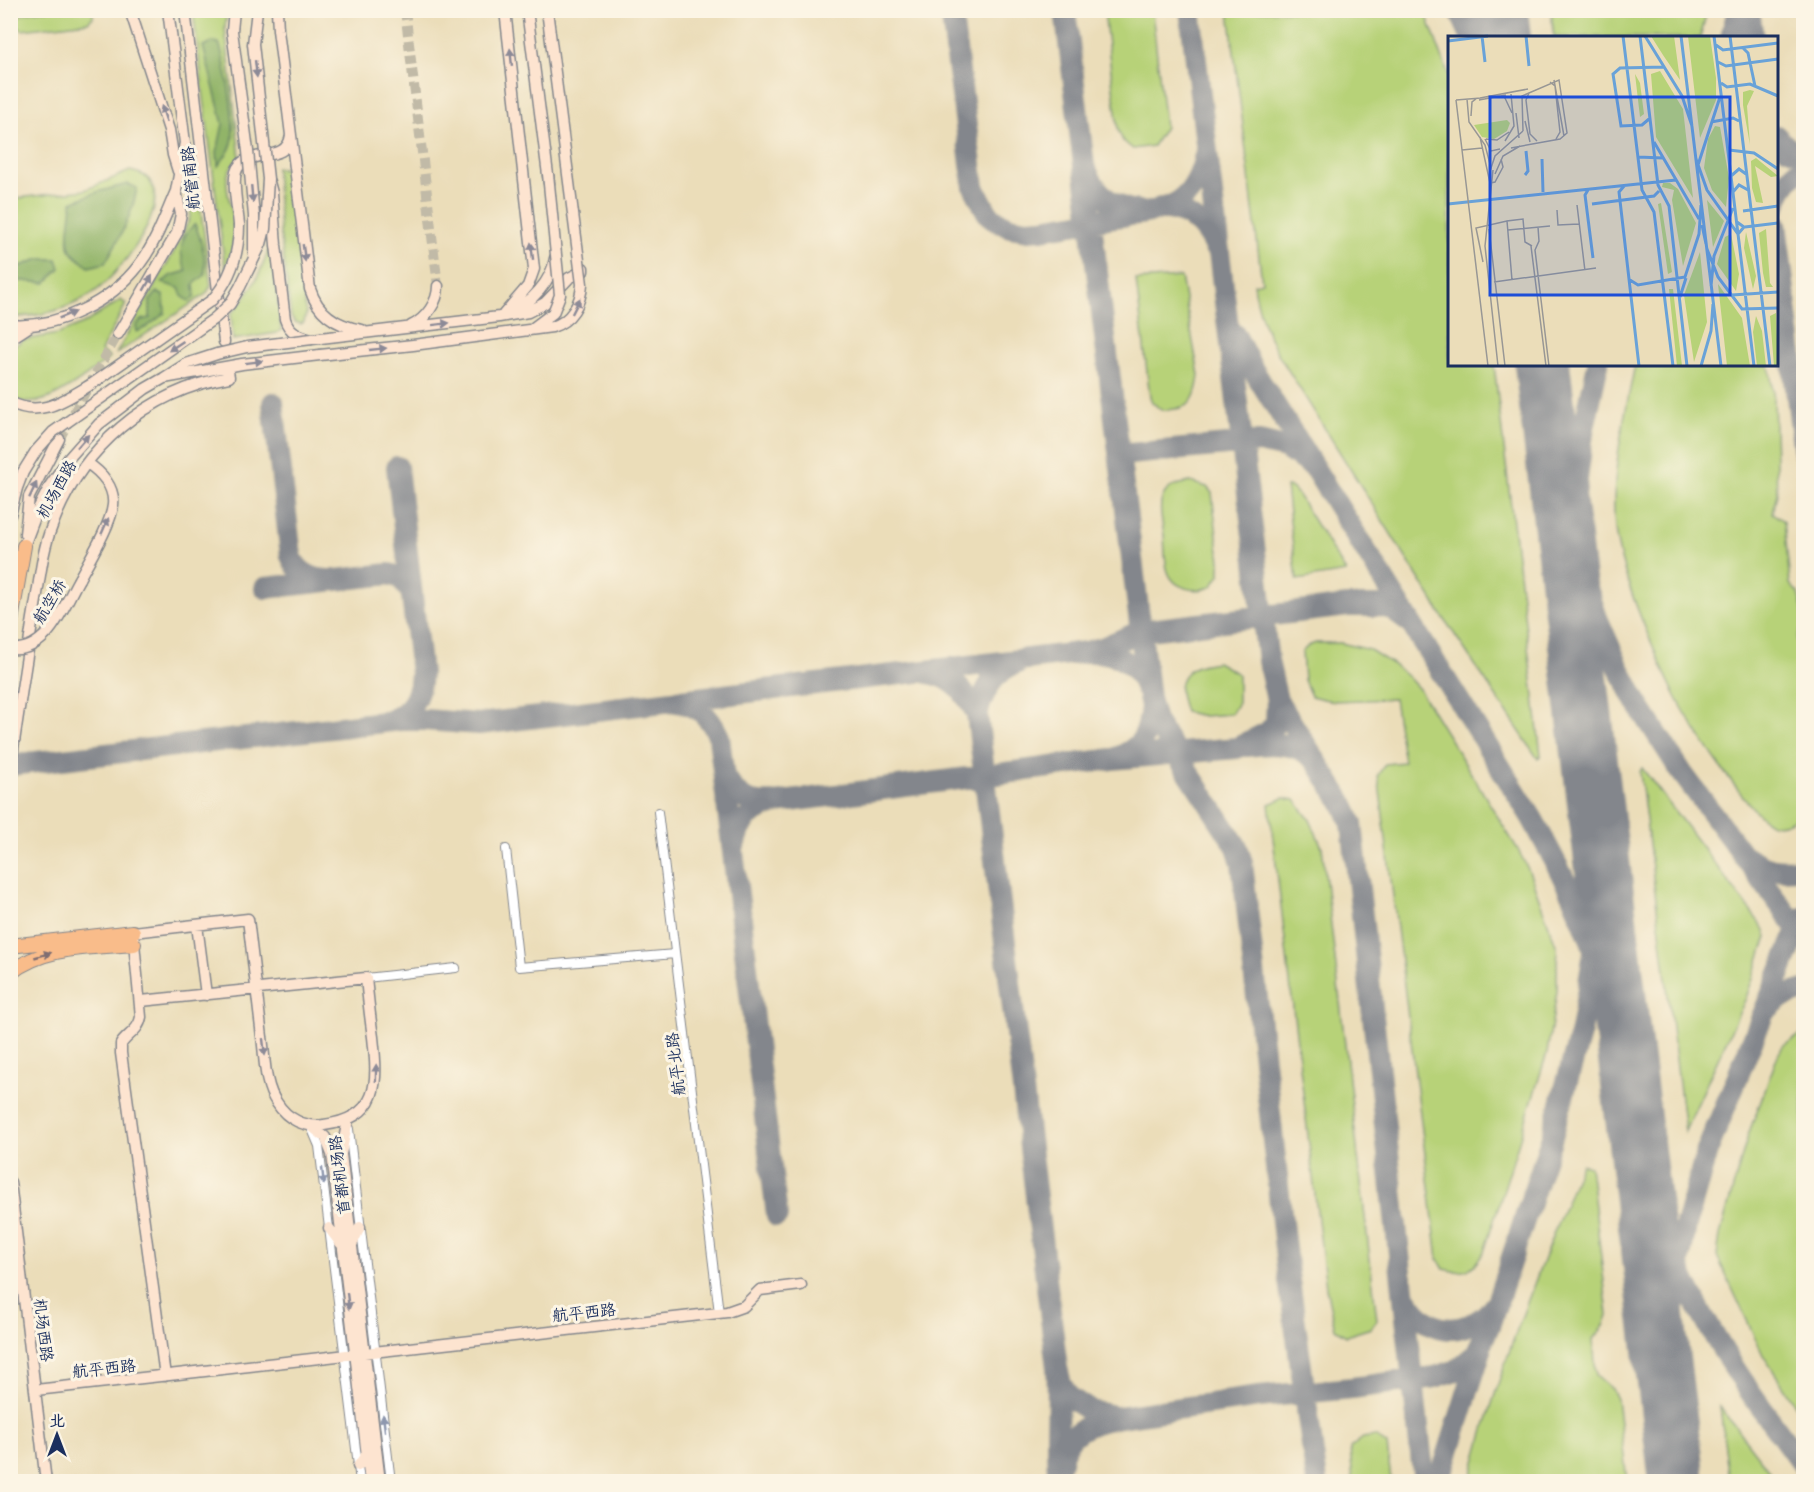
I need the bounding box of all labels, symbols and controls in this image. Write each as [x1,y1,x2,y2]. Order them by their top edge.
inset map [1448,36,1778,366]
one-way arrow [506,48,515,67]
one-way arrow [251,59,260,78]
one-way arrow [159,105,168,123]
street label: 航管南路 [176,145,203,211]
one-way arrow [248,184,257,203]
one-way arrow [527,242,537,261]
one-way arrow [299,243,309,262]
one-way arrow [142,275,153,291]
one-way arrow [571,297,580,314]
one-way arrow [59,310,77,320]
one-way arrow [432,320,451,329]
one-way arrow [168,340,184,351]
one-way arrow [369,344,388,354]
one-way arrow [245,357,264,367]
one-way arrow [76,434,89,449]
street label: 机场西路 [31,456,80,522]
one-way arrow [28,481,37,498]
one-way arrow [100,517,110,535]
street label: 航空桥 [27,575,70,627]
one-way arrow [34,950,52,959]
street label: 航平北路 [660,1031,689,1097]
one-way arrow [259,1038,268,1057]
one-way arrow [371,1063,381,1082]
street label: 首都机场路 [323,1134,354,1216]
one-way arrow [318,1167,327,1186]
one-way arrow [344,1292,353,1311]
street label: 机场西路 [30,1297,59,1363]
street label: 航平西路 [551,1298,617,1325]
street label: 航平西路 [71,1354,137,1381]
north arrow [27,1405,87,1465]
text: 北 [49,1409,65,1430]
one-way arrow [379,1414,388,1433]

